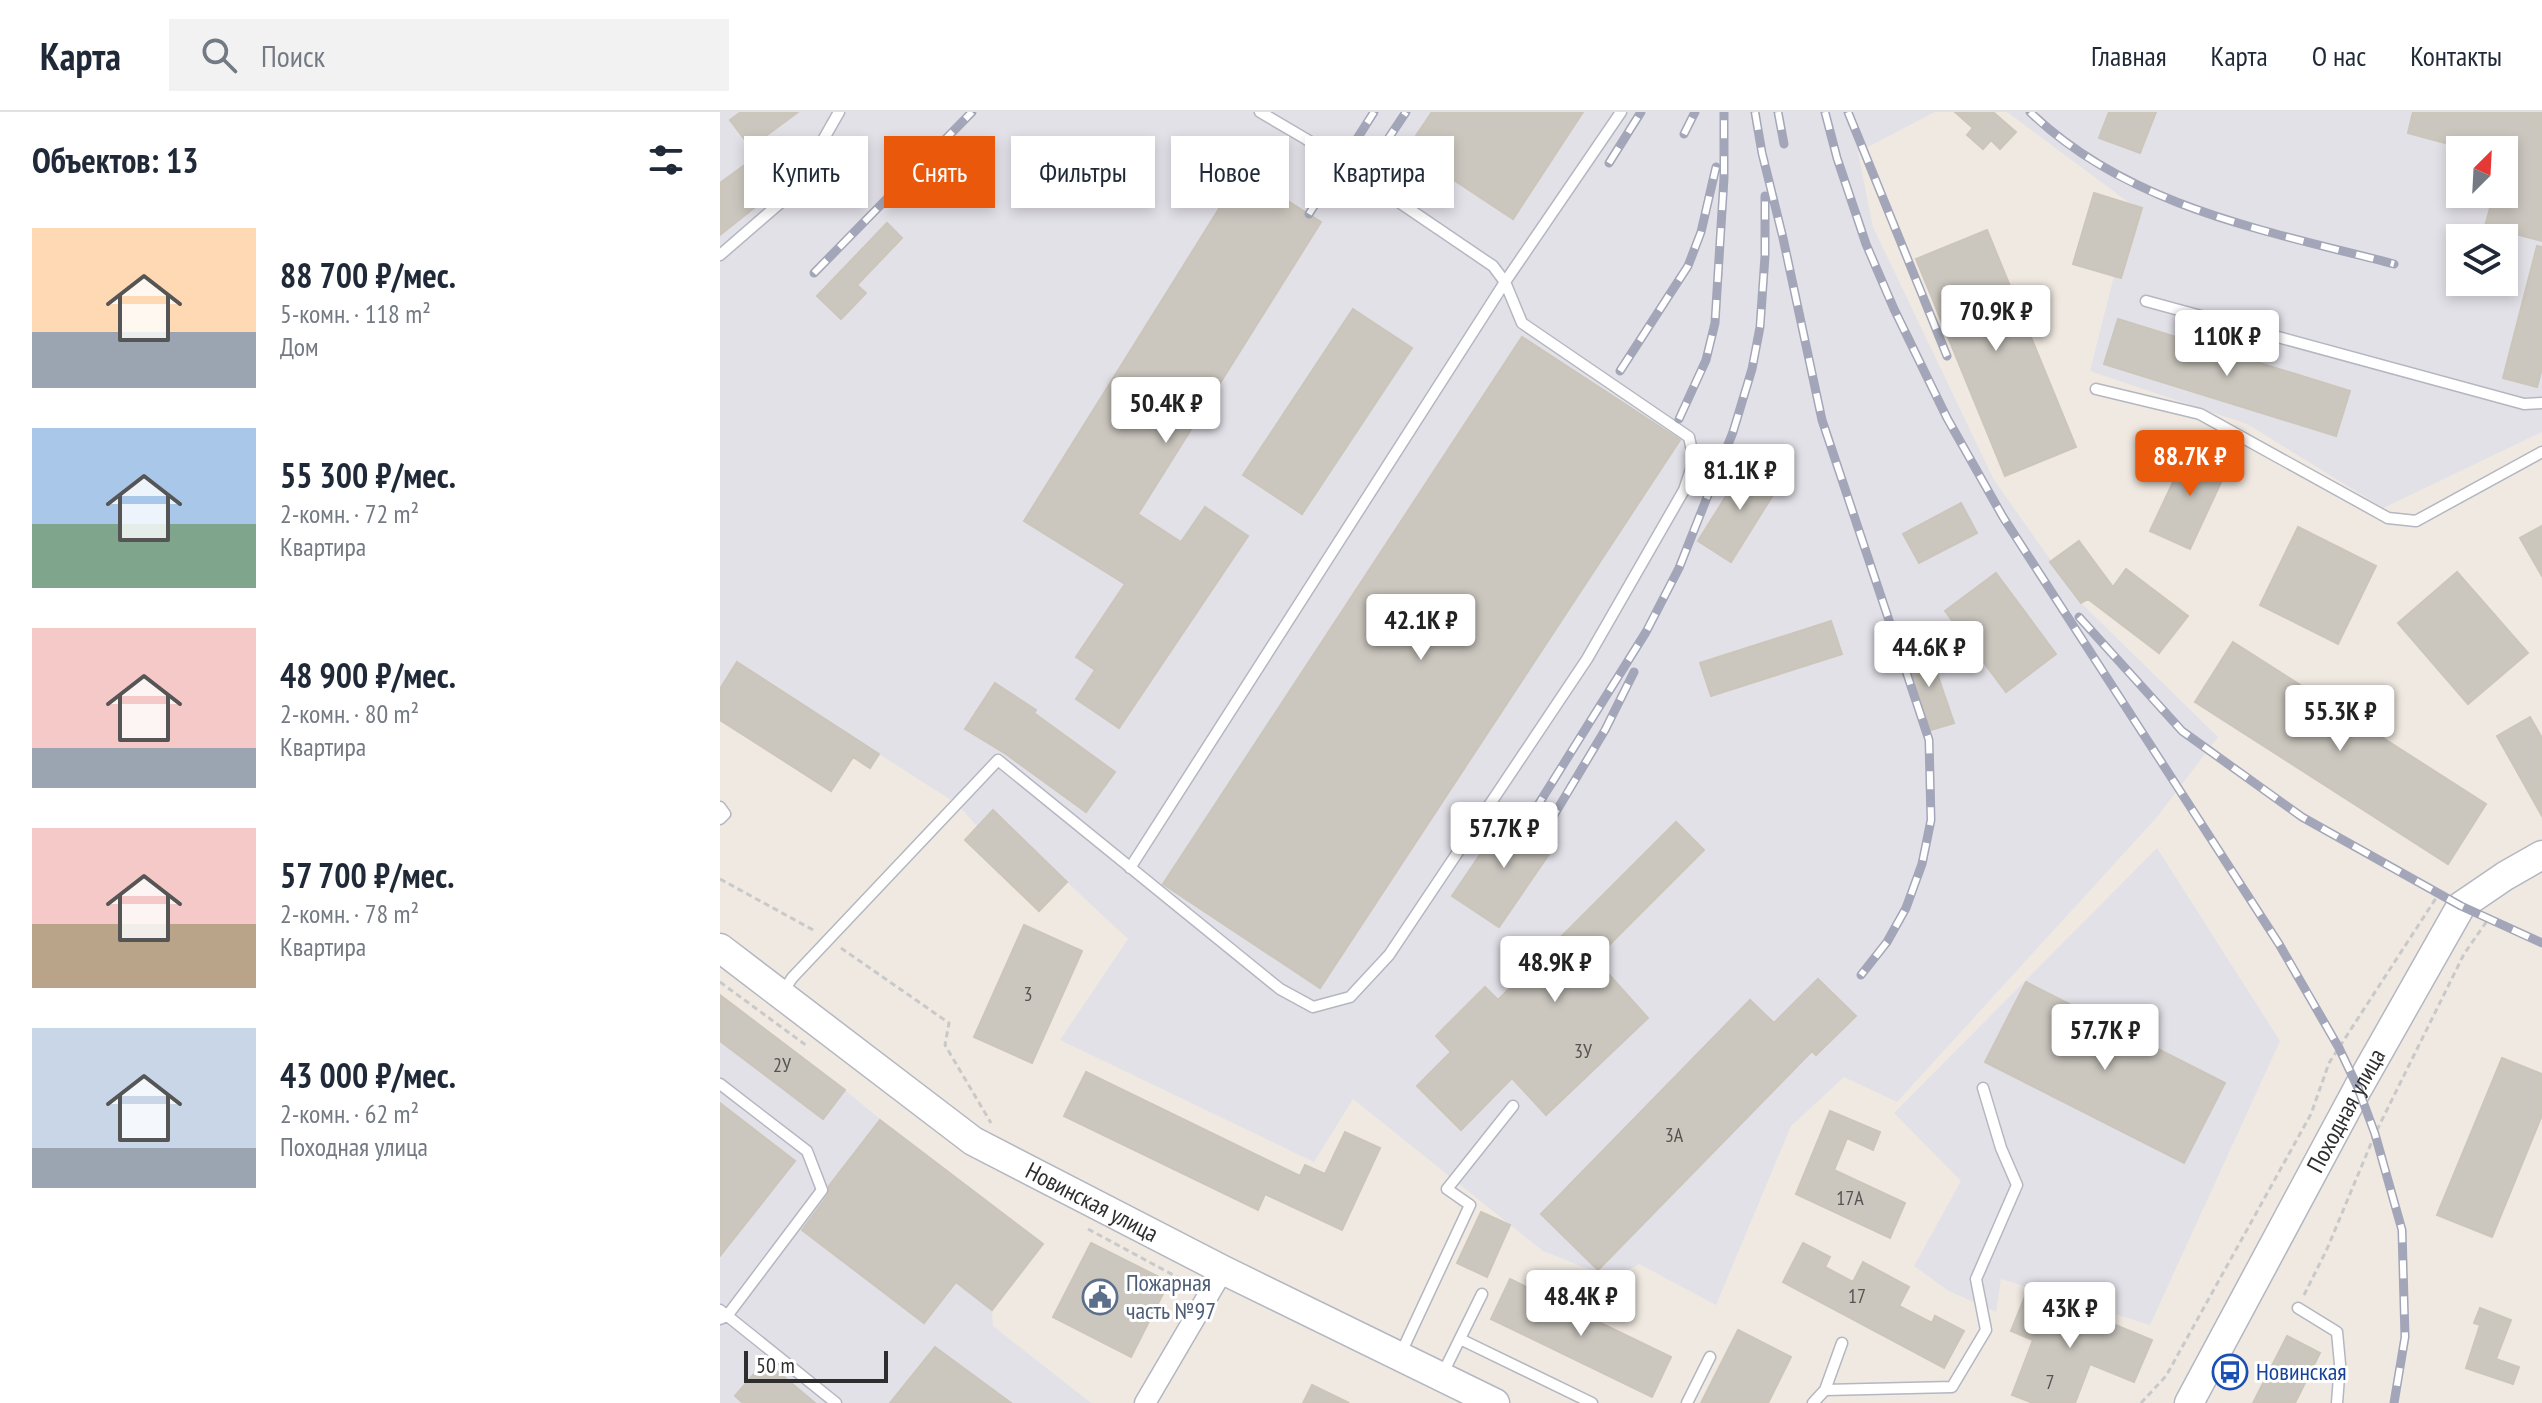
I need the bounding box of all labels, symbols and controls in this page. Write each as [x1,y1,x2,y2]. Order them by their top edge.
search box [169,19,729,91]
text: Карта [40,31,121,80]
icon: search [197,33,241,77]
text: Поиск [261,36,325,75]
text: Главная [2091,37,2167,74]
text: Карта [2211,37,2268,74]
text: О нас [2312,37,2366,74]
text: Контакты [2410,37,2502,74]
chip: Купить [744,136,868,208]
chip: Снять [884,136,995,208]
chip: Фильтры [1011,136,1155,208]
chip: Новое [1171,136,1289,208]
chip: Квартира [1305,136,1454,208]
north arrow [2446,136,2518,208]
map controls [2446,136,2518,296]
text: Объектов: 13 [32,138,199,182]
icon: filters [644,138,688,182]
button: layers [2446,224,2518,296]
text: 88 700 ₽/мес. [280,253,456,297]
icon: home [96,260,192,356]
pin: 70.9K ₽ [1922,285,2070,353]
text: 70.9K ₽ [1959,294,2033,327]
text: 5-комн. · 118 m² [280,297,431,330]
pin: 110K ₽ [2162,310,2292,378]
text: 110K ₽ [2193,319,2261,352]
text: Дом [280,330,318,363]
pin: 50.4K ₽ [1092,377,1240,445]
text: 50.4K ₽ [1129,386,1203,419]
pin: 88.7K ₽ [2116,430,2264,498]
text: 88.7K ₽ [2153,439,2227,472]
pin: 81.1K ₽ [1666,444,1814,512]
text: 55 300 ₽/мес. [280,453,456,497]
text: 81.1K ₽ [1703,453,1777,486]
icon: home [96,460,192,556]
text: 2-комн. · 72 m² [280,497,419,530]
text: Квартира [280,530,366,563]
pin: 42.1K ₽ [1347,594,1495,662]
text: 42.1K ₽ [1384,603,1458,636]
pin: 44.6K ₽ [1855,621,2003,689]
text: 44.6K ₽ [1892,630,1966,663]
text: 48 900 ₽/мес. [280,653,456,697]
icon: home [96,660,192,756]
pin: 55.3K ₽ [2266,685,2414,753]
text: 55.3K ₽ [2303,694,2377,727]
text: 2-комн. · 80 m² [280,697,419,730]
text: Квартира [280,730,366,763]
pin: 57.7K ₽ [1430,802,1578,870]
text: 57.7K ₽ [1469,811,1539,844]
text: 57 700 ₽/мес. [280,853,454,897]
icon: home [96,860,192,956]
text: 2-комн. · 78 m² [280,897,419,930]
text: Квартира [280,930,366,963]
pin: 48.9K ₽ [1481,936,1629,1004]
text: 48.9K ₽ [1518,945,1592,978]
house number: 3 [1024,981,1033,1007]
pin: 57.7K ₽ [2031,1004,2179,1072]
text: 57.7K ₽ [2070,1013,2140,1046]
house number: 3У [1574,1038,1592,1064]
street label: Походная улица [2300,1043,2392,1178]
house number: 2У [773,1052,791,1078]
text: 43 000 ₽/мес. [280,1053,456,1097]
icon: home [96,1060,192,1156]
text: 2-комн. · 62 m² [280,1097,419,1130]
house number: 3А [1665,1122,1684,1148]
text: Походная улица [280,1130,428,1163]
street label: Новинская улица [1021,1155,1164,1249]
house number: 17А [1836,1185,1864,1211]
place label: Пожарная часть №97 [1126,1267,1216,1326]
pin: 48.4K ₽ [1507,1270,1655,1338]
public building icon: Пожарная часть №97 [1081,1278,1119,1316]
text: 48.4K ₽ [1544,1279,1618,1312]
pin: 43K ₽ [2014,1282,2126,1350]
house number: 17 [1848,1283,1866,1309]
text: 43K ₽ [2042,1291,2098,1324]
scale bar [744,1347,888,1383]
text: 50 m [756,1351,795,1379]
bus stop icon: Новинская [2211,1353,2249,1391]
place label: Новинская [2256,1356,2347,1387]
house number: 7 [2046,1369,2055,1395]

